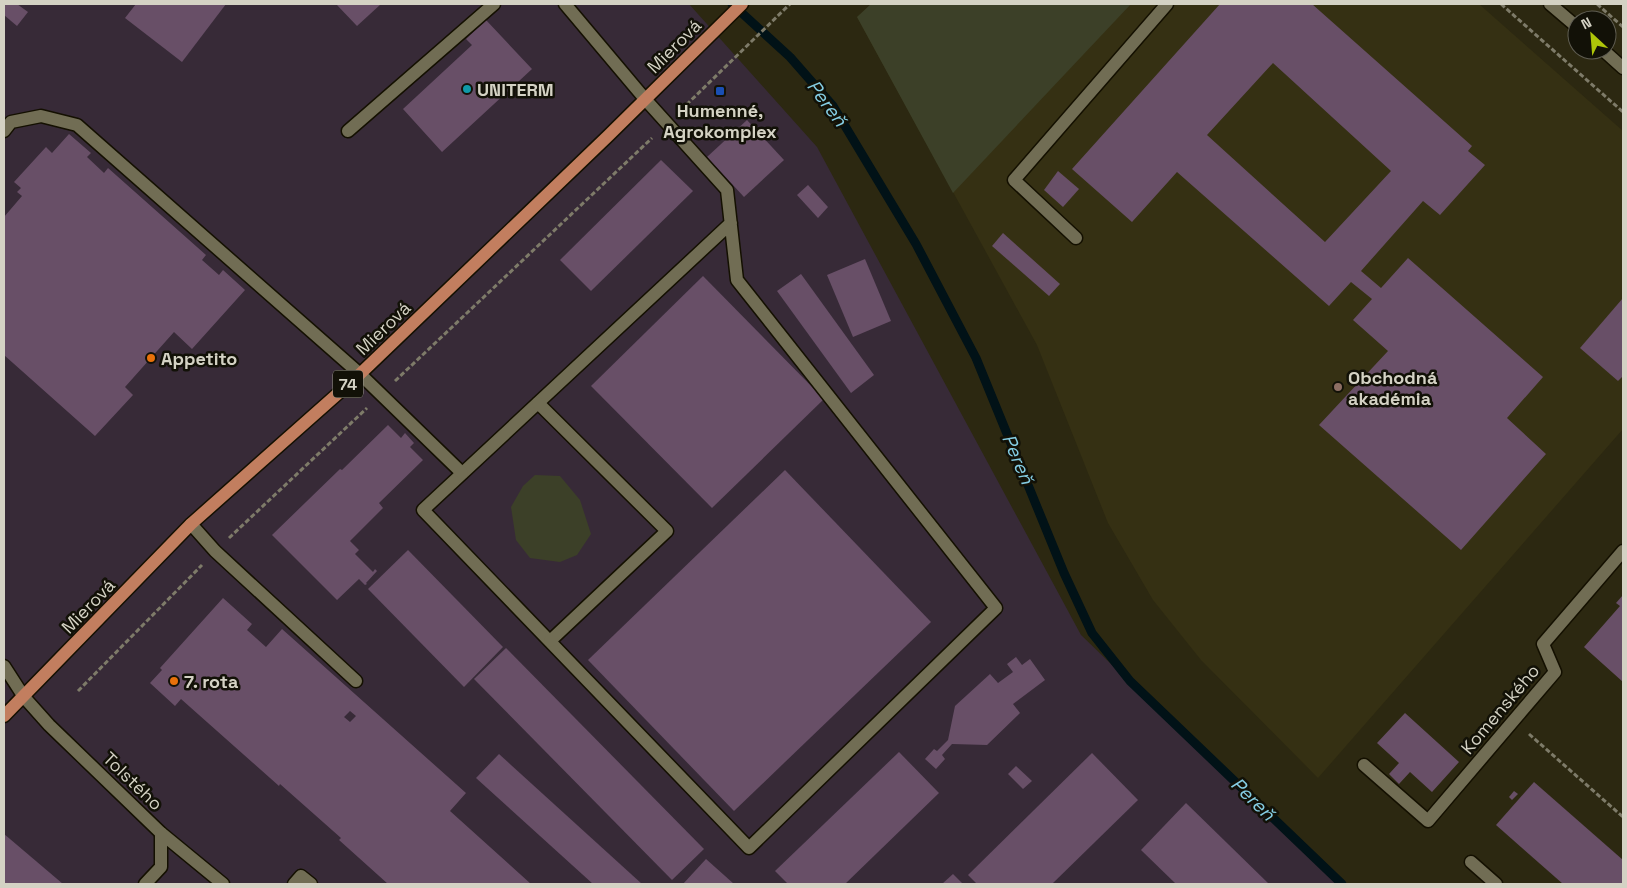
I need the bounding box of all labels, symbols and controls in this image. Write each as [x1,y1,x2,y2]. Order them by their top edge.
north arrow [1567,10,1617,60]
text: N [1578,13,1594,33]
street label: Mierová [642,14,706,78]
water label: Pereň [801,75,853,132]
place label: UNITERM [477,78,554,101]
marker: UNITERM [461,83,473,95]
marker: Humenné, Agrokomplex [714,85,726,97]
place label: Humenné, Agrokomplex [663,99,777,143]
street label: Mierová [351,296,415,360]
place label: Appetito [161,347,237,370]
marker: Appetito [145,352,157,364]
place label: Obchodná akadémia [1348,366,1438,410]
road number: 74 [333,370,363,398]
marker: Obchodná akadémia [1332,381,1344,393]
water label: Pereň [996,430,1040,489]
street label: Mierová [56,574,120,638]
street label: Komenského [1456,659,1544,759]
place label: 7. rota [184,670,239,693]
marker: 7. rota [168,675,180,687]
street label: Tolstého [98,747,168,815]
water label: Pereň [1226,772,1281,827]

